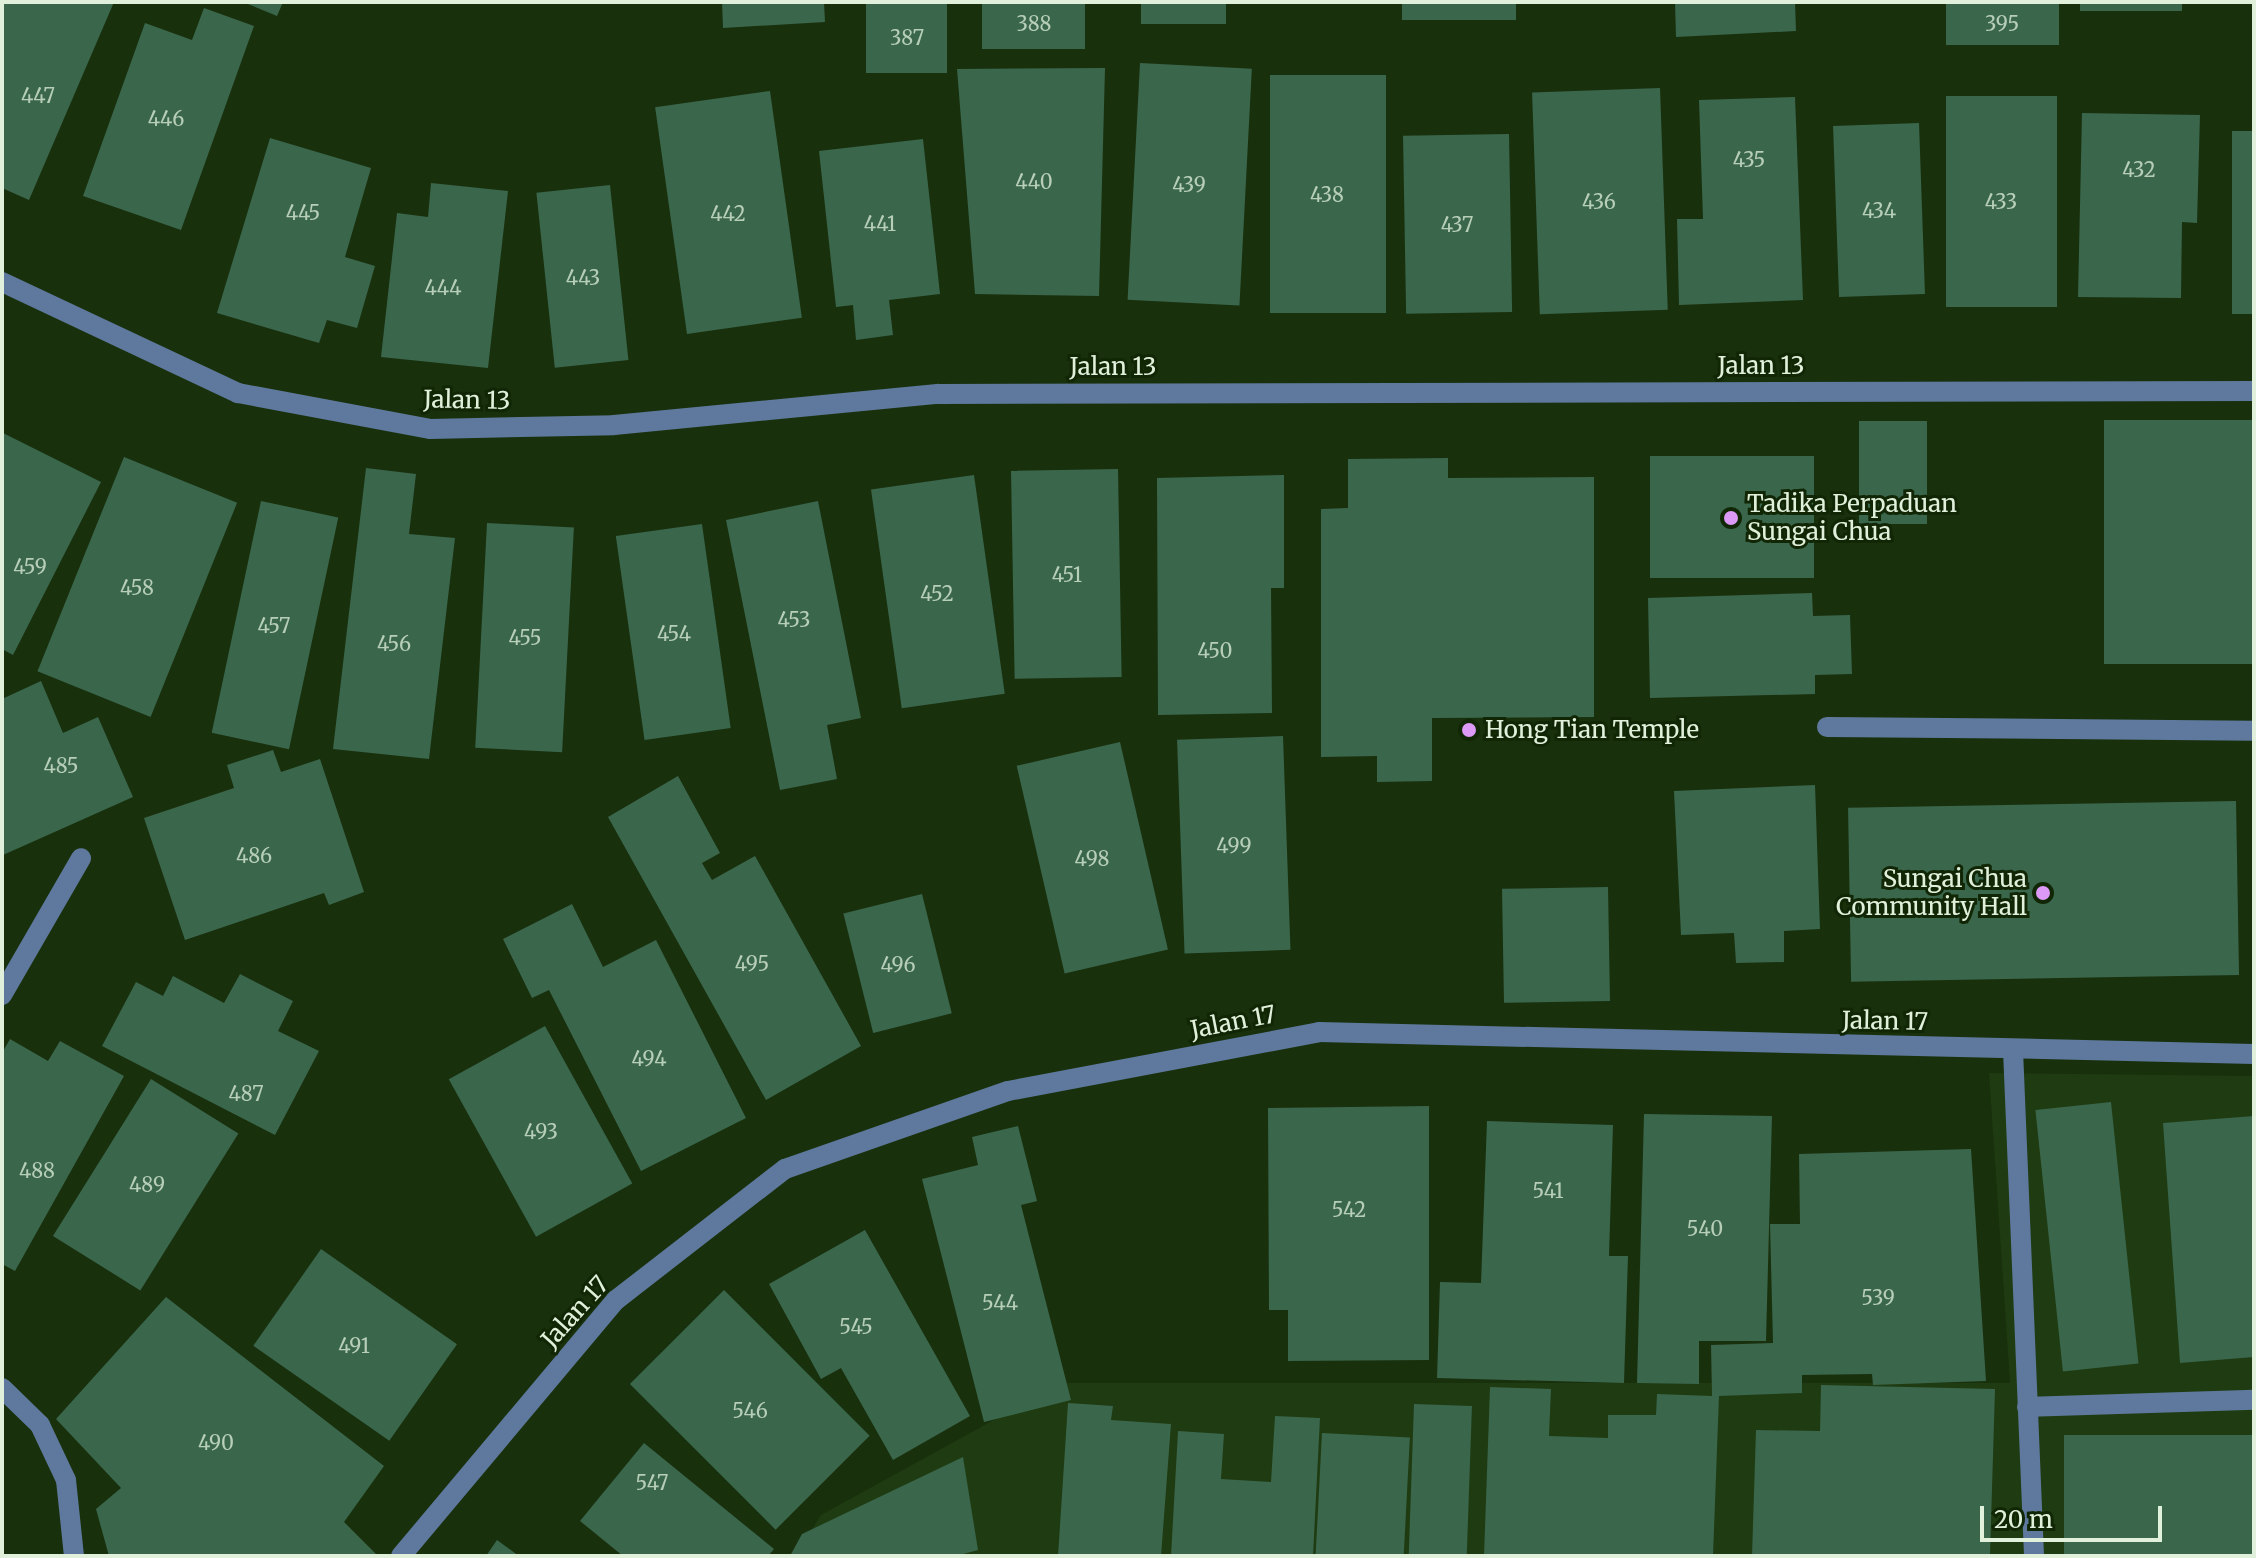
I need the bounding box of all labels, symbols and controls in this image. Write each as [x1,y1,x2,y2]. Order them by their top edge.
house number: 388 [1016,11,1052,35]
house number: 395 [1985,11,2019,35]
house number: 387 [890,25,924,49]
house number: 447 [21,83,55,107]
house number: 446 [148,106,184,130]
house number: 435 [1733,147,1765,171]
house number: 432 [2122,157,2156,181]
house number: 440 [1015,169,1053,193]
house number: 439 [1172,172,1206,196]
house number: 438 [1310,182,1344,206]
house number: 436 [1582,189,1616,213]
house number: 433 [1985,189,2017,213]
house number: 434 [1862,198,1896,222]
house number: 445 [286,200,320,224]
house number: 442 [710,201,746,225]
house number: 441 [864,211,896,235]
house number: 437 [1441,212,1473,236]
house number: 443 [566,265,600,289]
house number: 444 [425,275,461,299]
street label: Jalan 13 [1717,352,1805,380]
street label: Jalan 13 [1069,353,1157,381]
street label: Jalan 13 [423,385,511,415]
place label: Tadika Perpaduan Sungai Chua [1747,490,1957,546]
marker: Tadika Perpaduan Sungai Chua [1722,509,1740,527]
house number: 459 [13,554,47,578]
house number: 451 [1052,562,1082,586]
house number: 458 [120,575,154,599]
house number: 452 [920,581,954,605]
house number: 453 [778,607,810,631]
house number: 457 [258,613,290,637]
house number: 454 [657,621,691,645]
house number: 455 [509,625,541,649]
house number: 456 [377,631,411,655]
house number: 450 [1198,638,1232,662]
place label: Hong Tian Temple [1485,716,1699,744]
marker: Hong Tian Temple [1460,721,1478,739]
house number: 485 [43,753,79,777]
house number: 499 [1216,833,1252,857]
house number: 486 [236,843,272,867]
house number: 498 [1075,846,1109,870]
place label: Sungai Chua Community Hall [1836,865,2027,921]
marker: Sungai Chua Community Hall [2034,884,2052,902]
house number: 495 [735,951,769,975]
house number: 496 [880,952,916,976]
street label: Jalan 17 [1188,1000,1278,1044]
street label: Jalan 17 [1842,1006,1928,1036]
house number: 494 [632,1046,666,1070]
house number: 487 [228,1081,264,1105]
house number: 493 [524,1119,558,1143]
house number: 488 [19,1158,55,1182]
house number: 489 [129,1172,165,1196]
house number: 541 [1532,1178,1564,1202]
house number: 542 [1332,1197,1366,1221]
house number: 540 [1687,1216,1723,1240]
street label: Jalan 17 [535,1270,615,1354]
house number: 539 [1861,1285,1895,1309]
house number: 544 [982,1290,1018,1314]
house number: 545 [839,1314,873,1338]
house number: 491 [338,1333,370,1357]
house number: 546 [732,1398,768,1422]
house number: 490 [198,1430,234,1454]
house number: 547 [635,1470,669,1494]
scale bar [1984,1490,2166,1540]
text: 20 m [1994,1504,2053,1535]

